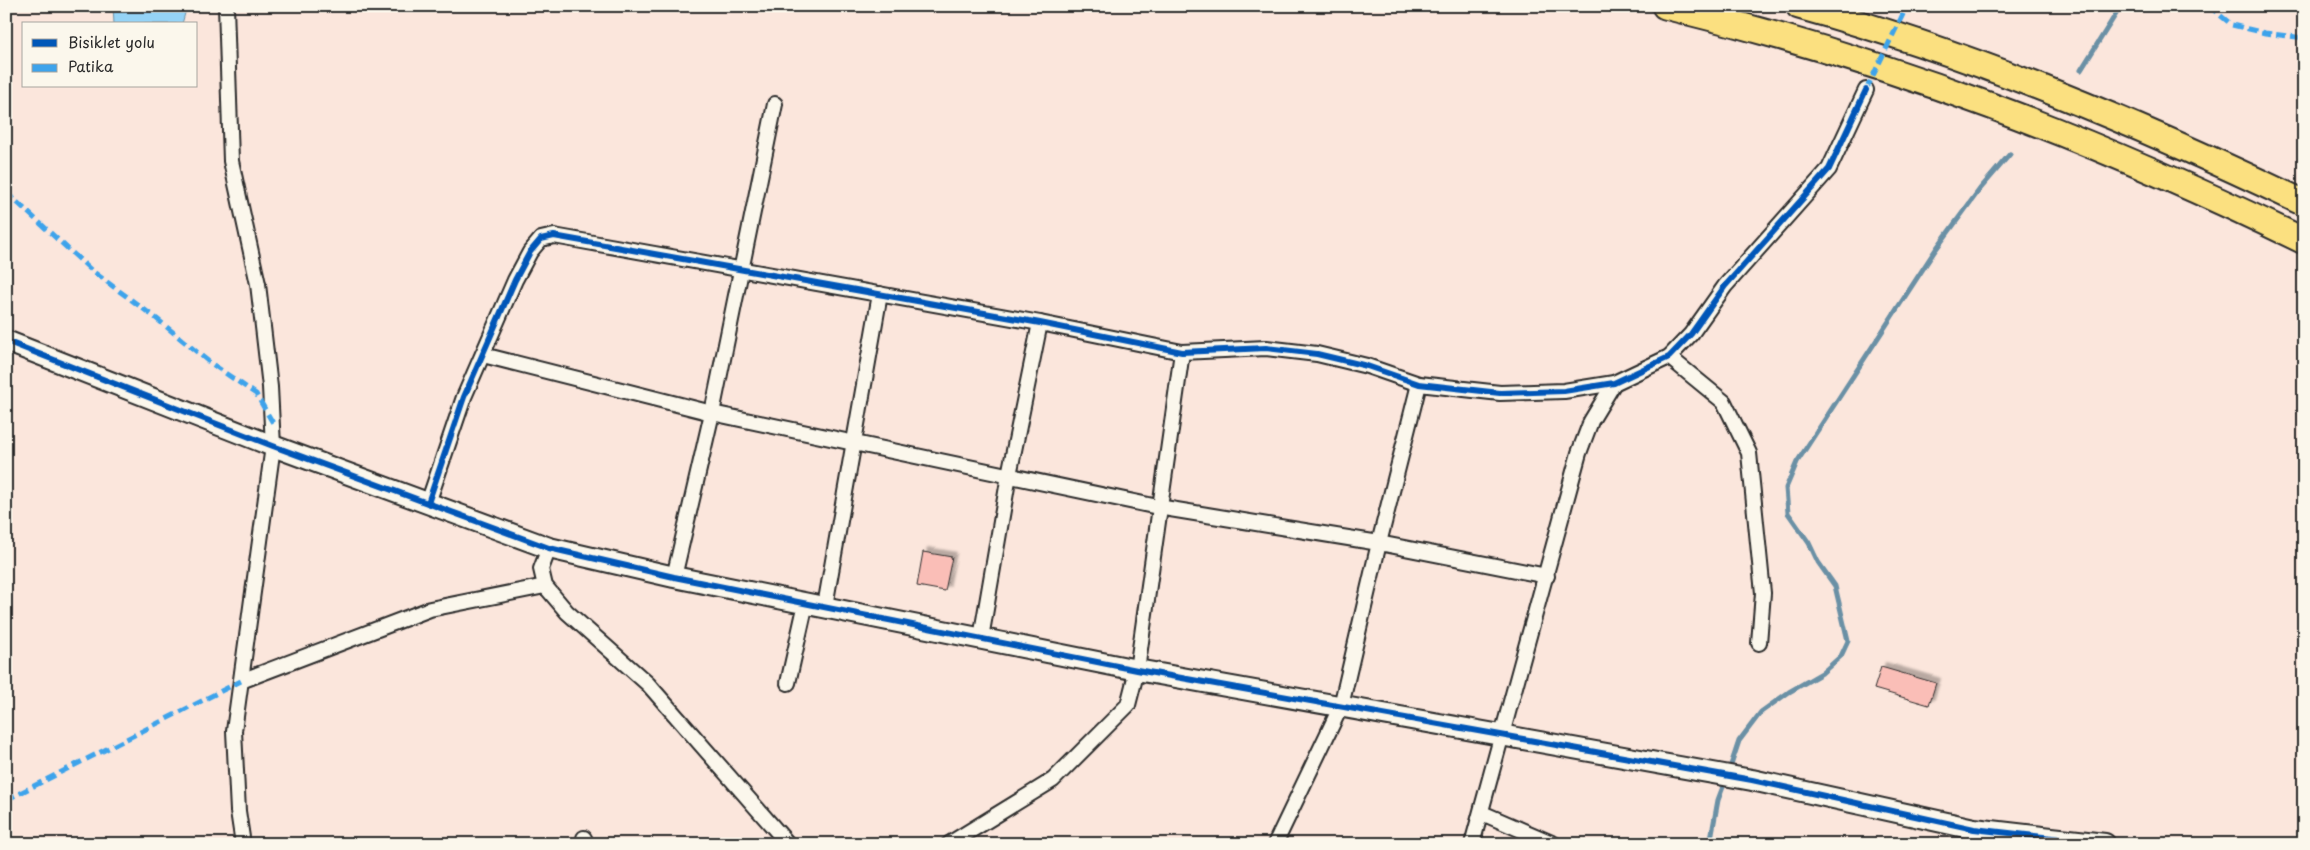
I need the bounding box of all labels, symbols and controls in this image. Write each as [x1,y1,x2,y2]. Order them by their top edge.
legend [22,22,198,88]
text: Bisiklet yolu [68,30,155,53]
text: Patika [68,54,114,77]

